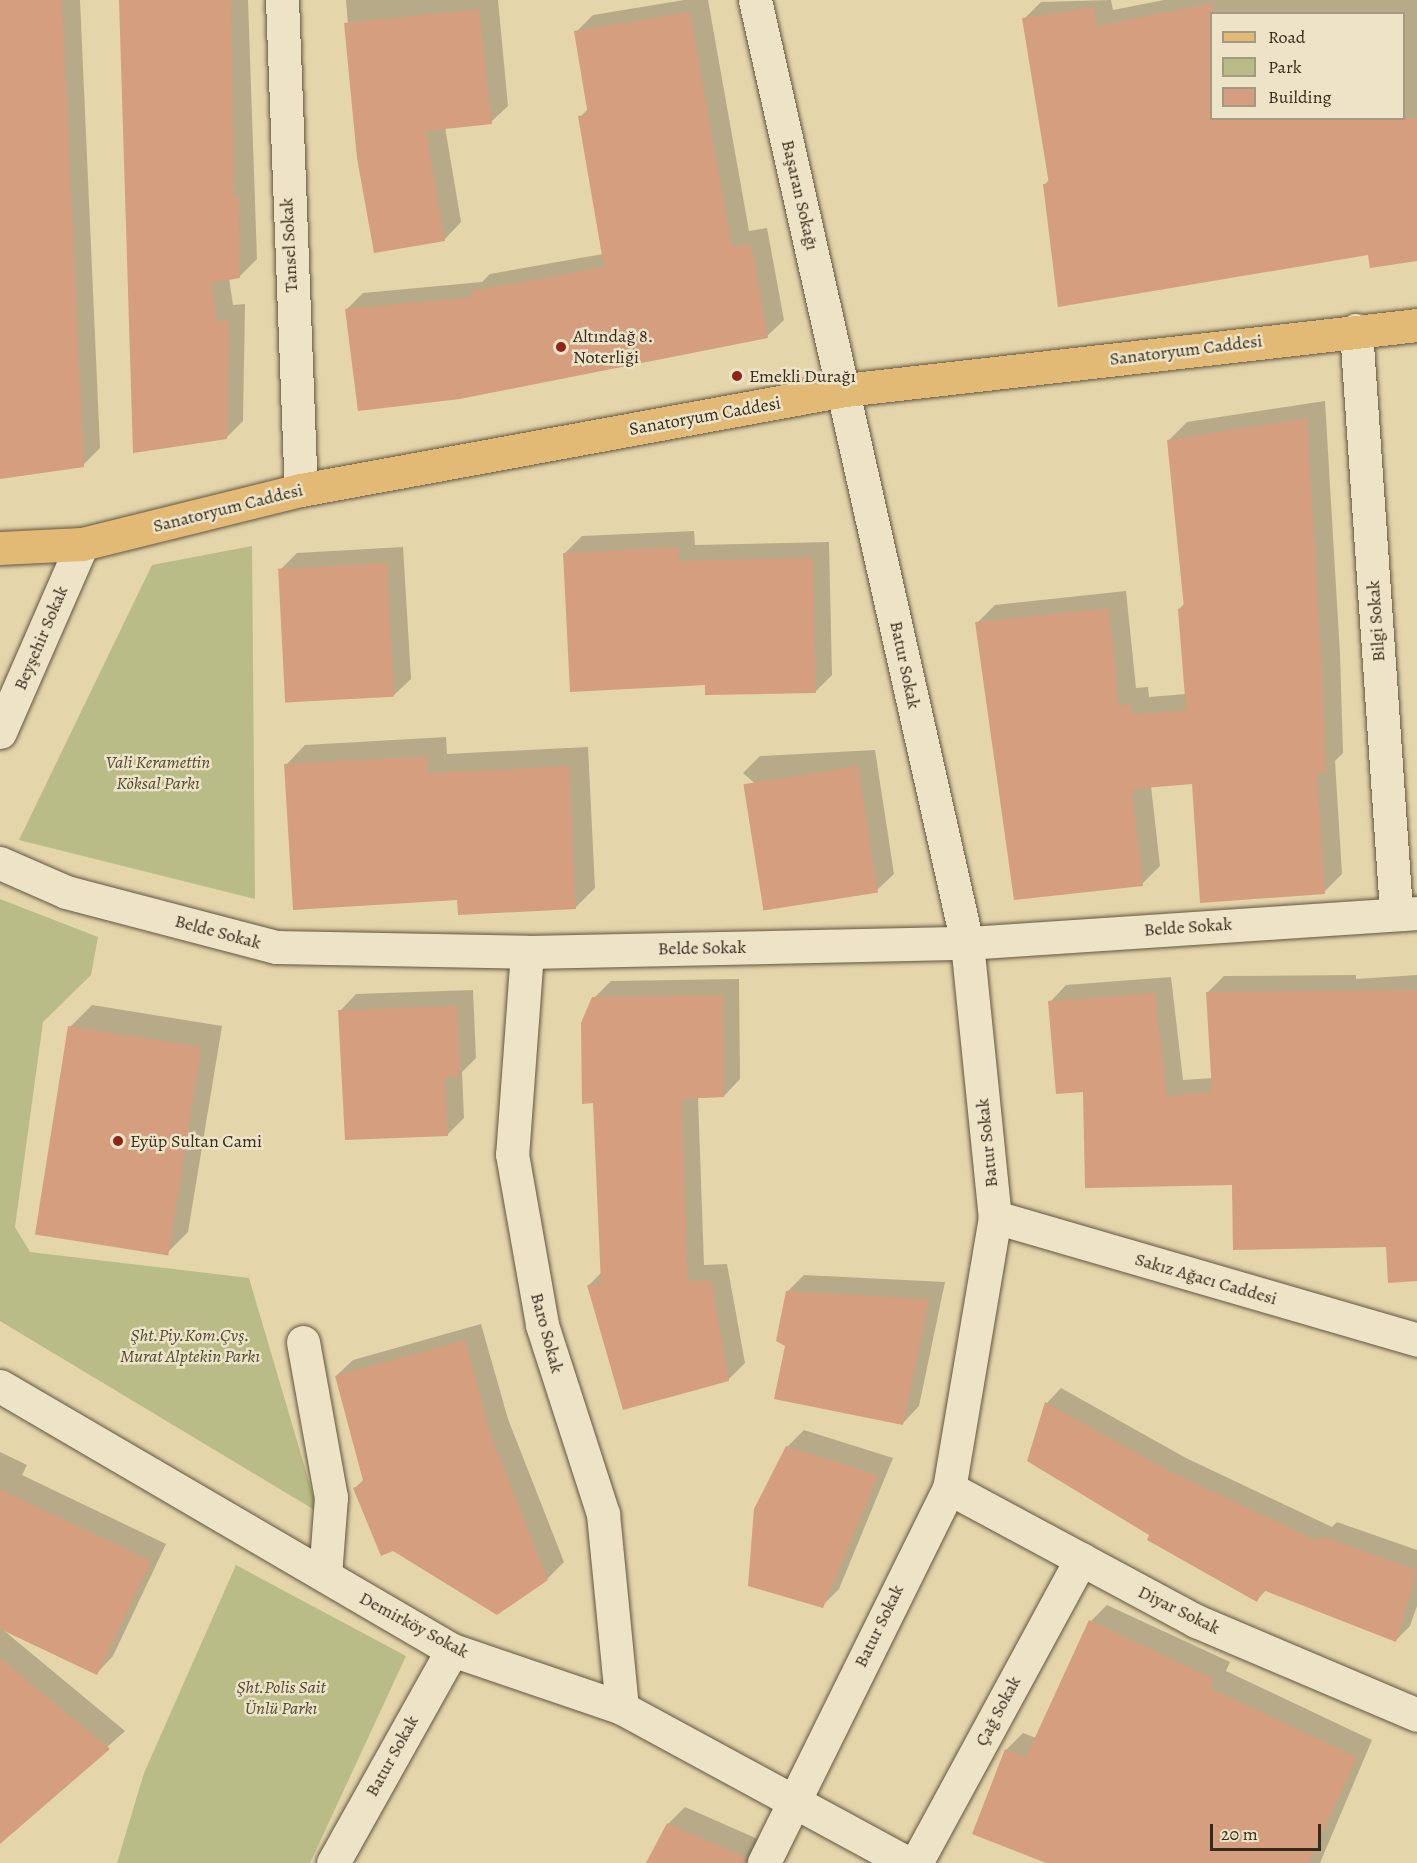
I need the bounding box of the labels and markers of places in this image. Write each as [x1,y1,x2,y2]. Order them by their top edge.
place label: Altındağ 8. Noterliği [573,326,653,368]
marker: Altındağ 8. Noterliği [554,340,568,354]
place label: Emekli Durağı [749,365,856,387]
marker: Emekli Durağı [730,369,744,383]
place label: Eyüp Sultan Cami [130,1130,262,1152]
marker: Eyüp Sultan Cami [111,1134,125,1148]

